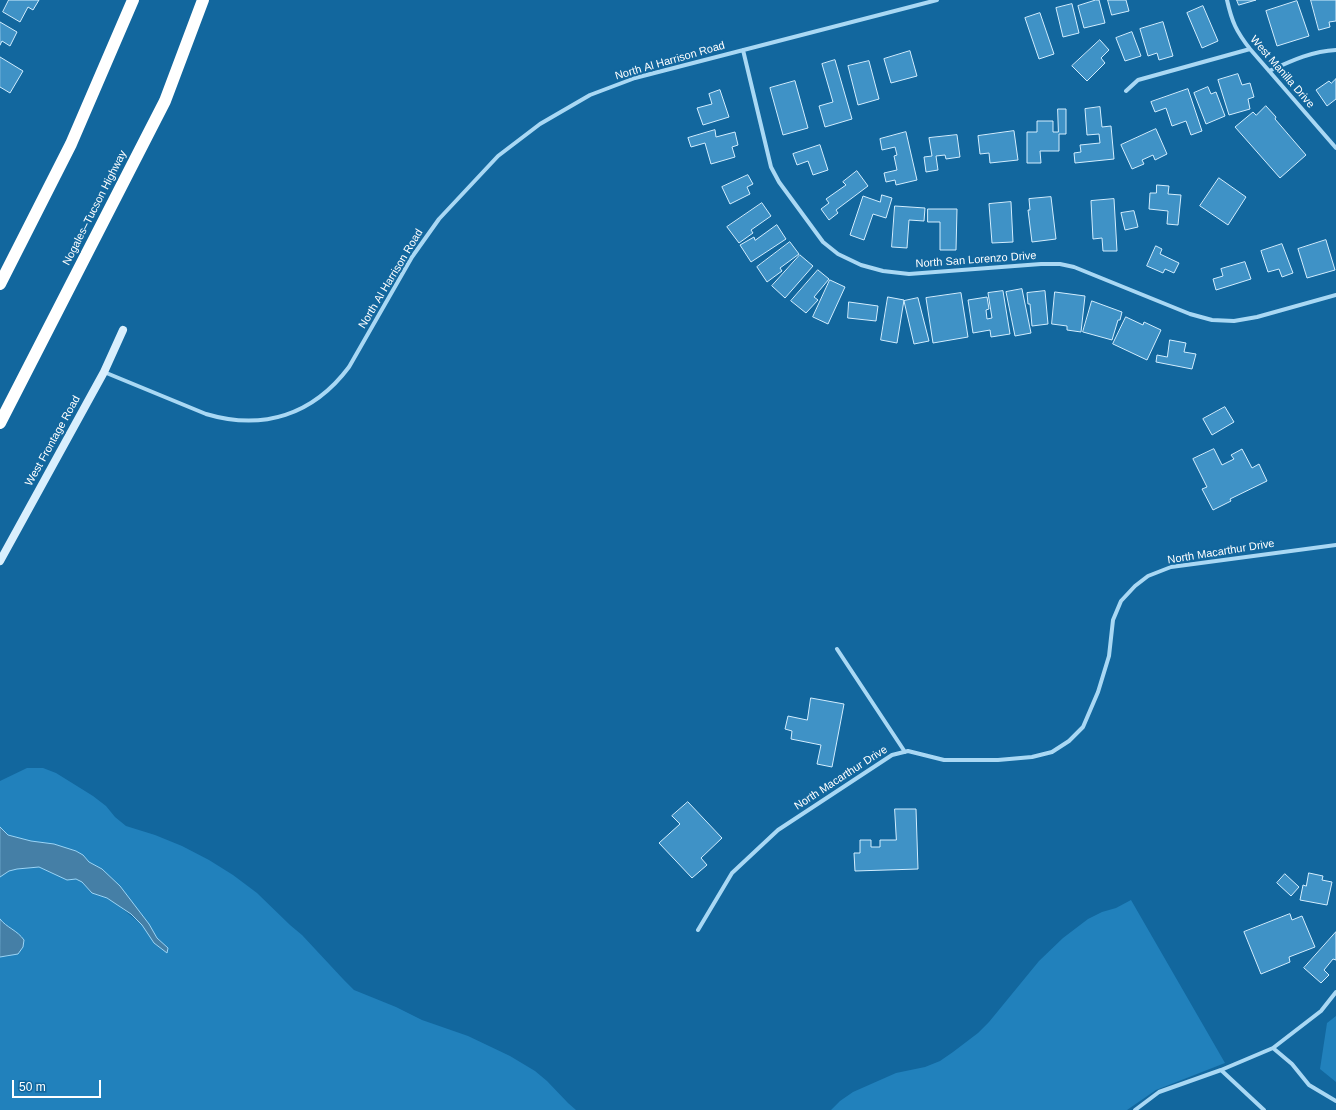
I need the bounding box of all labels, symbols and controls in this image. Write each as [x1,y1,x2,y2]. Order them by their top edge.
street label: West Manilla Drive [1247,33,1317,111]
street label: North Al Harrison Road [614,39,726,83]
street label: Nogales–Tucson Highway [60,148,130,268]
street label: North Al Harrison Road [356,227,426,331]
street label: North San Lorenzo Drive [915,249,1037,271]
street label: West Frontage Road [23,394,83,488]
street label: North Macarthur Drive [1167,537,1275,567]
street label: North Macarthur Drive [792,743,890,813]
scale bar [14,1072,103,1098]
text: 50 m [19,1080,46,1094]

